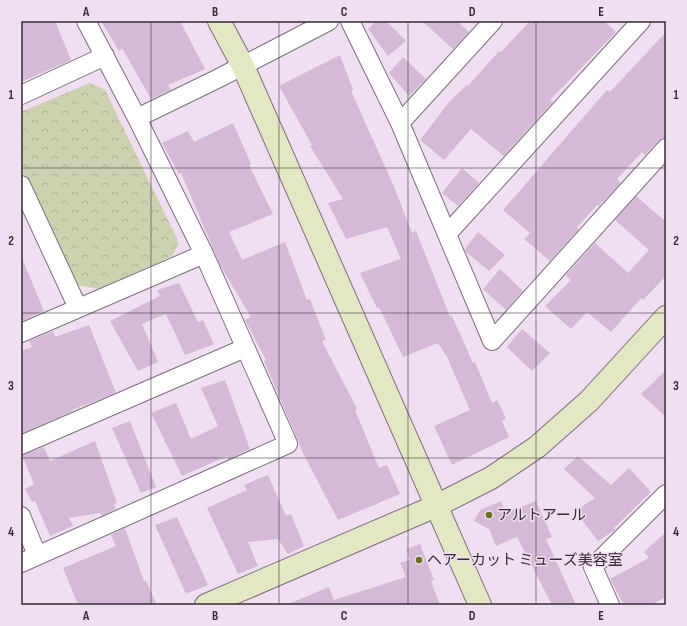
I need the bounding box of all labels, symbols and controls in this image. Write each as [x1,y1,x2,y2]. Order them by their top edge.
text: A [82,4,90,20]
text: B [212,4,218,20]
text: C [341,4,348,20]
text: D [469,4,476,20]
text: E [598,4,604,20]
text: 1 [8,87,14,103]
text: 1 [673,87,679,103]
text: 2 [8,233,14,249]
text: 2 [673,233,679,249]
text: 3 [8,378,14,394]
text: 3 [673,378,679,394]
place label: アルトアール [497,506,586,525]
marker: アルトアール [484,510,494,520]
text: 4 [8,524,14,540]
text: 4 [673,524,679,540]
place label: ヘアーカット ミューズ美容室 [427,551,623,570]
marker: ヘアーカット ミューズ美容室 [414,555,424,565]
text: A [82,608,90,624]
text: B [212,608,218,624]
text: C [341,608,348,624]
text: D [469,608,476,624]
text: E [598,608,604,624]

